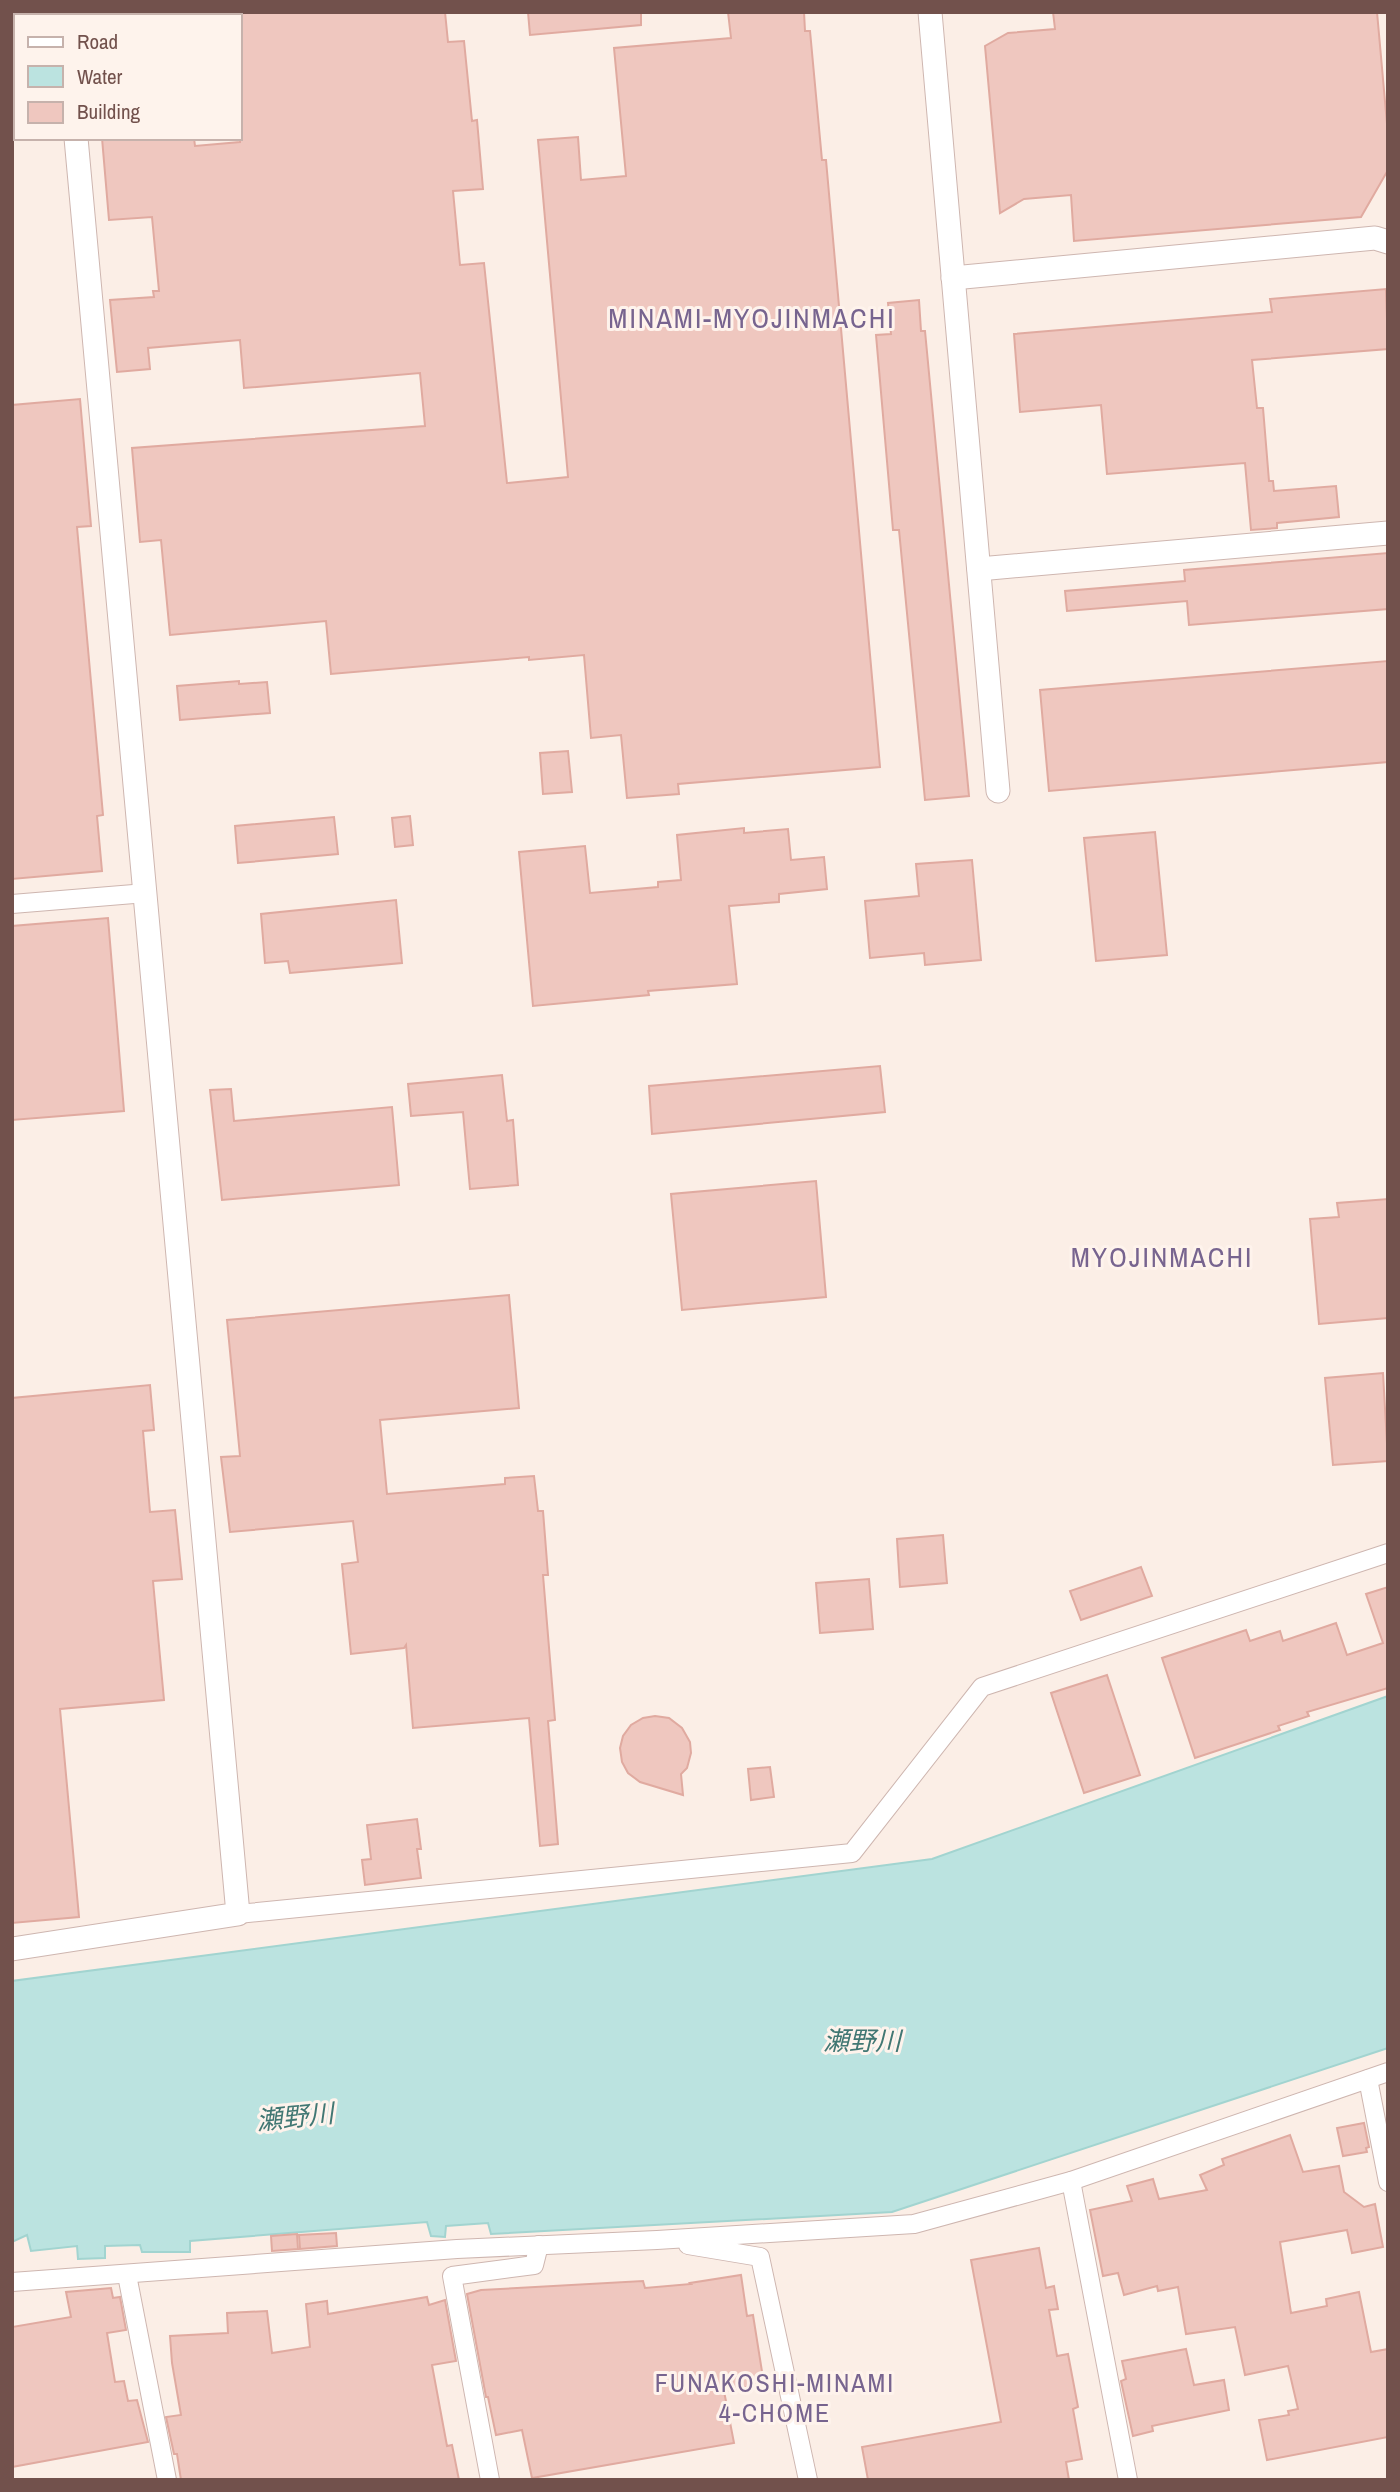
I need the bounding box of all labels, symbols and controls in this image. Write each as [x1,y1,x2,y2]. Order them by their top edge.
legend [14,14,242,140]
text: Road [77,27,118,56]
text: Water [77,62,123,91]
text: Building [77,97,141,126]
district label: MINAMI-MYOJINMACHI [608,299,896,337]
district label: MYOJINMACHI [1071,1238,1253,1276]
water label: 瀬野川 [823,2023,904,2058]
water label: 瀬野川 [254,2095,339,2138]
district label: FUNAKOSHI-MINAMI 4-CHOME [655,2365,895,2430]

